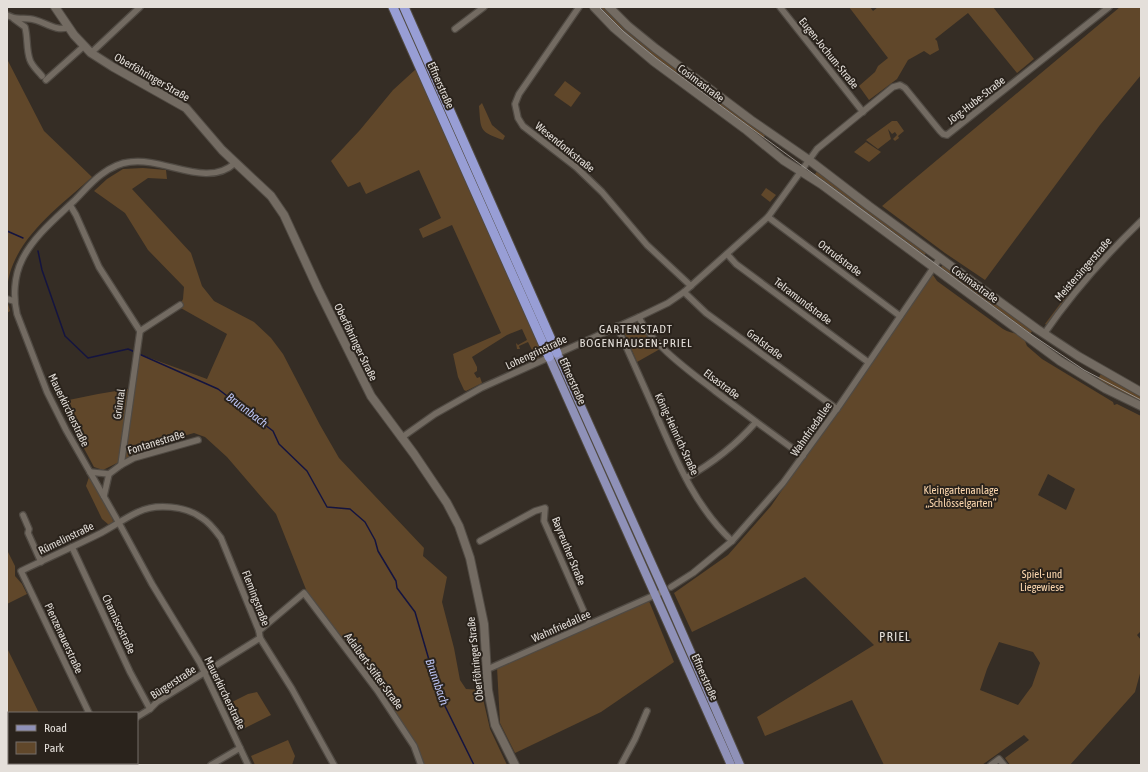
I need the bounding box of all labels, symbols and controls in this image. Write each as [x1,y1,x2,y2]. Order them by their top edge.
street label: Eugen-Jochum-Straße [797,15,861,91]
street label: Oberföhringer Straße [112,51,192,103]
street label: Effnerstraße [425,60,457,110]
street label: Cosimastraße [675,62,727,104]
street label: Jörg-Hube-Straße [945,74,1007,126]
street label: Wesendonkstraße [533,119,597,175]
street label: Meistersingerstraße [1052,235,1114,303]
street label: Ortrudstraße [816,238,864,278]
street label: Cosimastraße [949,263,1001,305]
street label: Telramundstraße [772,275,834,327]
street label: Oberföhringer Straße [332,301,380,383]
district label: GARTENSTADT BOGENHAUSEN-PRIEL [579,322,693,350]
street label: Gralstraße [745,326,785,362]
street label: Lohengrinstraße [503,333,569,371]
street label: Effnerstraße [557,356,589,406]
street label: Elsastraße [702,367,742,401]
street label: Mauerkircherstraße [46,372,92,448]
street label: Grüntal [111,388,127,420]
water label: Brunnbach [224,390,271,430]
street label: König-Heinrich-Straße [653,391,701,477]
street label: Wahnfriedallee [788,400,834,458]
street label: Fontanestraße [126,428,186,456]
park label: Kleingartenanlage „Schlösselgarten“ [923,484,999,509]
street label: Bayreuther Straße [550,515,588,587]
street label: Rümelinstraße [36,519,96,557]
park label: Spiel- und Liegewiese [1020,568,1064,593]
street label: Flemingstraße [240,569,272,627]
street label: Chamissostraße [100,592,138,656]
street label: Pienzenauerstraße [42,601,86,675]
street label: Wahnfriedallee [530,608,592,644]
street label: Oberföhringer Straße [465,616,485,702]
district label: PRIEL [879,629,911,644]
street label: Adalbert-Stifter-Straße [342,631,406,711]
street label: Effnerstraße [689,652,721,702]
street label: Mauerkircherstraße [202,655,248,731]
water label: Brunnbach [423,657,452,707]
street label: Bürgerstraße [148,663,198,701]
legend [8,712,138,764]
text: Road [44,721,67,735]
text: Park [44,741,65,755]

